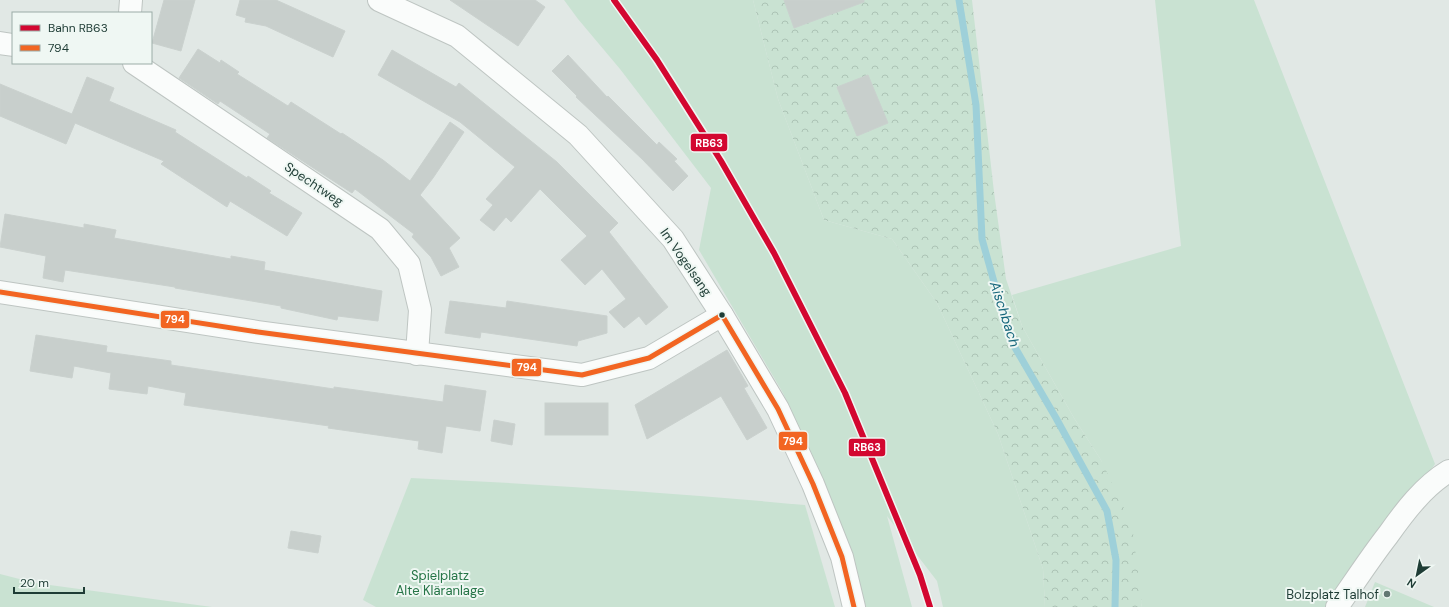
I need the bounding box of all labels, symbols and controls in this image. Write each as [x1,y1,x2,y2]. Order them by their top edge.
legend [12,12,152,64]
text: Bahn RB63 [48,20,108,36]
text: 794 [48,40,69,56]
line badge: RB63 [690,133,728,152]
text: RB63 [695,136,723,150]
street label: Spechtweg [281,158,347,210]
street label: Im Vogelsang [656,225,716,299]
water label: Aischbach [986,278,1024,349]
line badge: 794 [160,310,190,329]
unlabelled marker [717,310,727,320]
text: 794 [165,312,185,326]
line badge: 794 [511,358,542,377]
text: 794 [517,360,537,374]
line badge: 794 [778,431,808,451]
text: 794 [783,434,803,448]
line badge: RB63 [848,438,886,457]
text: RB63 [853,440,881,454]
north arrow [1397,555,1437,595]
park label: Spielplatz Alte Kläranlage [396,567,484,599]
scale bar [14,569,84,595]
text: 20 m [20,575,49,591]
text: N [1404,575,1419,591]
place label: Bolzplatz Talhof [1286,586,1380,603]
marker: Bolzplatz Talhof [1382,589,1392,599]

